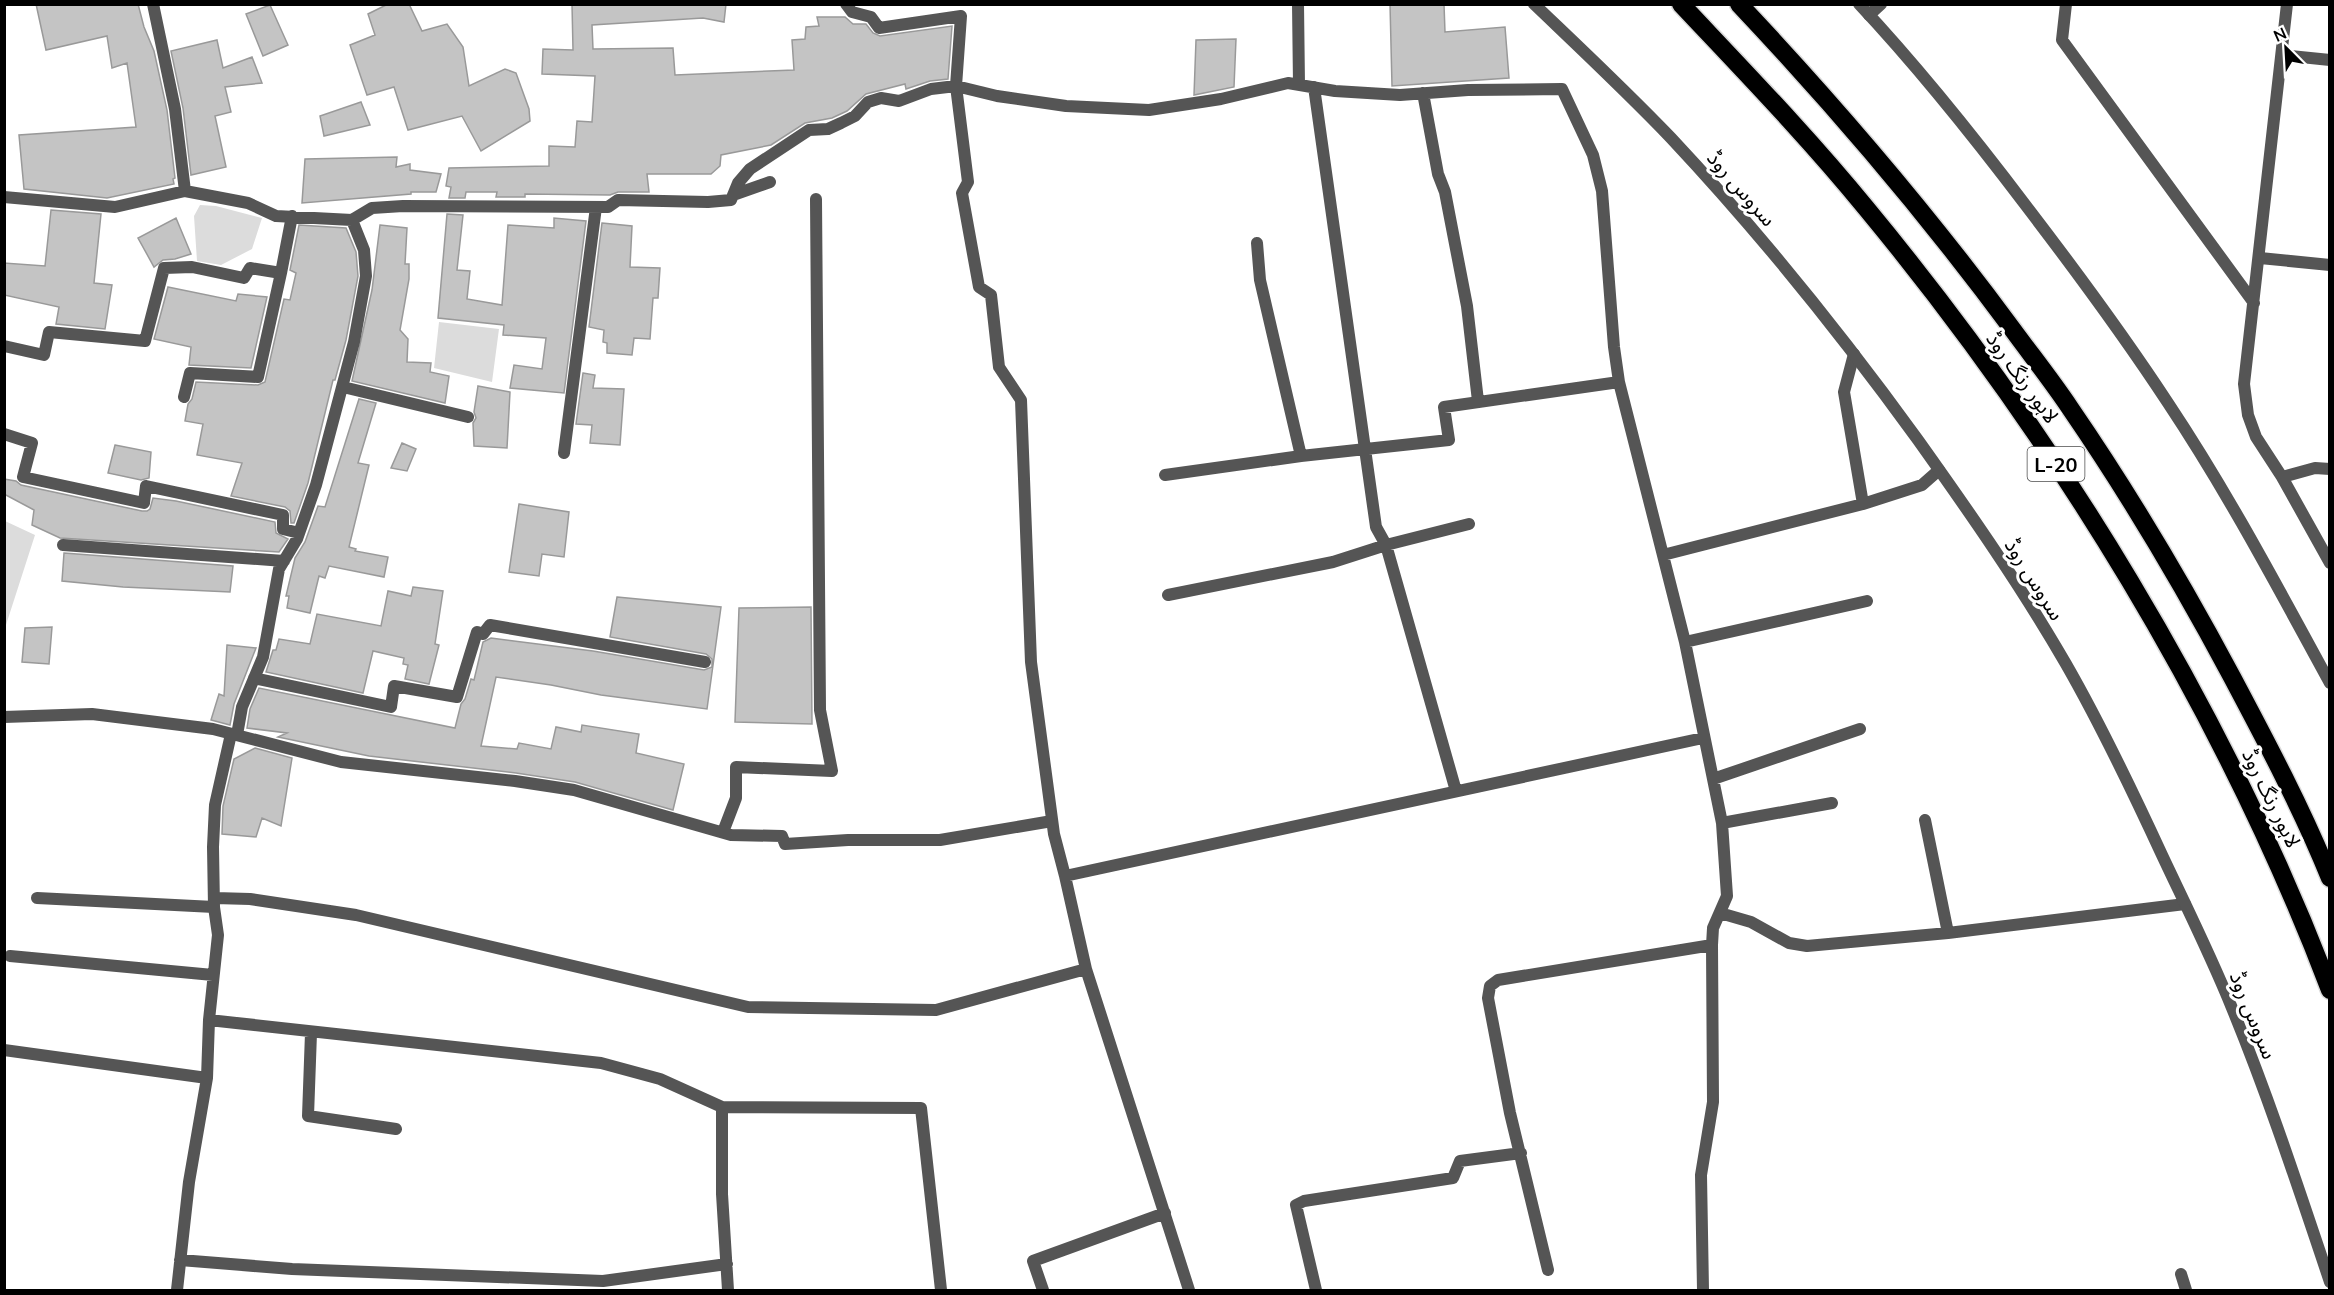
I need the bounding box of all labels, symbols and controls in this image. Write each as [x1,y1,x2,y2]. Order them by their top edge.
north arrow [2256,18,2316,78]
text: N [2270,23,2289,46]
street label: سروس روڈ [1702,145,1782,231]
street label: لاہور رنگ روڈ [1981,326,2065,428]
road number: L-20 [2028,447,2084,481]
street label: سروس روڈ [2000,533,2070,625]
street label: لاہور رنگ روڈ [2237,744,2307,852]
street label: سروس روڈ [2225,967,2283,1063]

